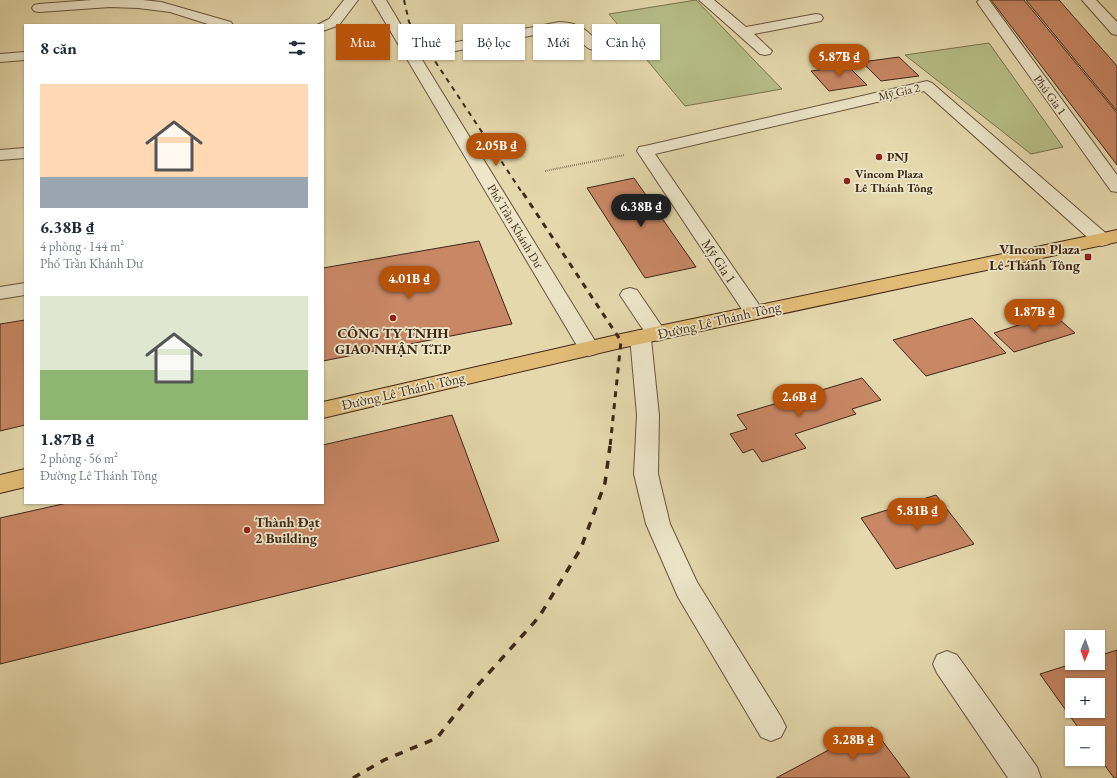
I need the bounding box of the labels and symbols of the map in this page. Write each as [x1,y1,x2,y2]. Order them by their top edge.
pin: 5.87B ₫ [802,44,876,78]
street label: Phú Gia 1 [1030,72,1070,119]
street label: Mỹ Gia 2 [876,79,922,105]
pin: 2.05B ₫ [459,133,533,167]
place label: PNJ [887,149,909,165]
marker: PNJ [874,152,884,162]
place label: Vincom Plaza Lê Thánh Tông [855,166,934,196]
marker: Vincom Plaza Lê Thánh Tông [842,176,852,186]
street label: Phố Trần Khánh Dư [484,181,547,271]
pin: 6.38B ₫ [604,194,678,228]
street label: Mỹ Gia 1 [698,235,740,287]
place label: VIncom Plaza Lê Thánh Tông [989,240,1081,274]
marker: VIncom Plaza Lê Thánh Tông [1083,252,1093,262]
pin: 4.01B ₫ [372,266,446,300]
street label: Đường Lê Thánh Tông [656,297,783,343]
pin: 1.87B ₫ [997,299,1071,333]
marker: CÔNG TY TNHH GIAO NHẬN T.T.P [388,313,398,323]
place label: CÔNG TY TNHH GIAO NHẬN T.T.P [335,324,451,358]
street label: Đường Lê Thánh Tông [340,368,467,414]
pin: 2.6B ₫ [766,384,832,418]
pin: 5.81B ₫ [880,498,954,532]
place label: Thành Đạt 2 Building [255,513,321,547]
marker: Thành Đạt 2 Building [242,525,252,535]
north arrow [1065,630,1105,670]
pin: 3.28B ₫ [816,727,890,761]

